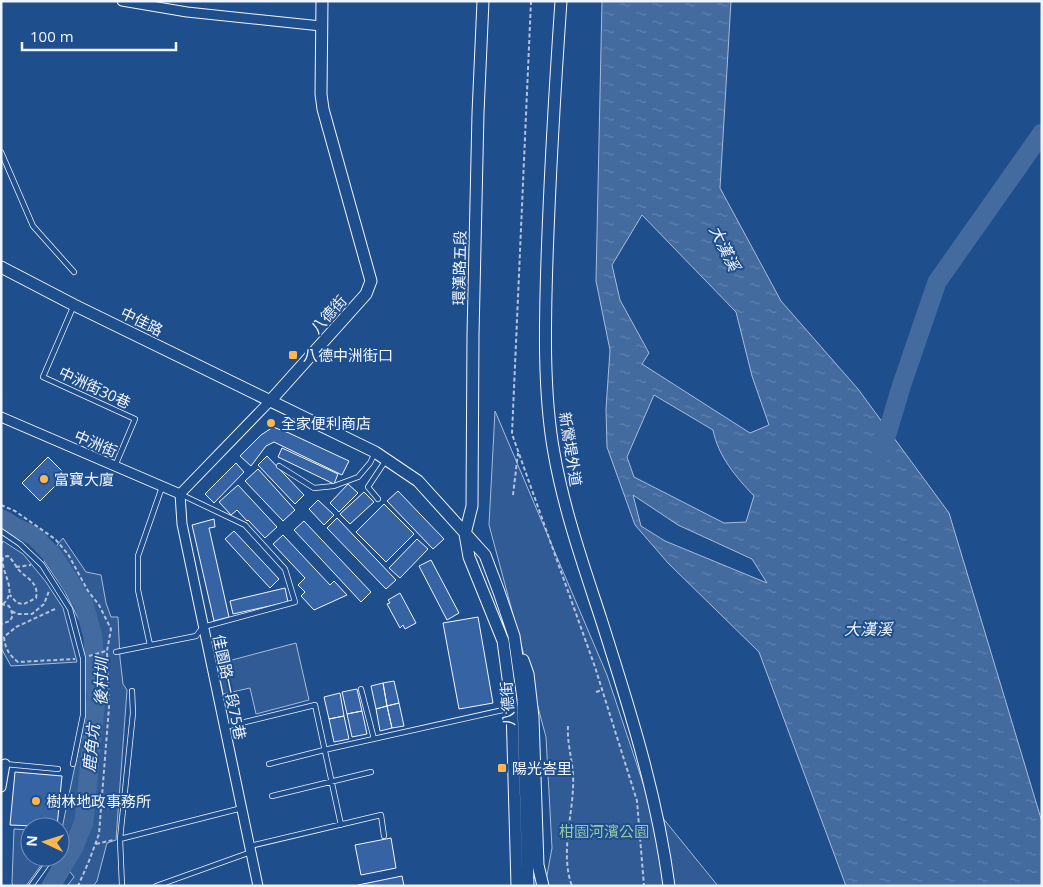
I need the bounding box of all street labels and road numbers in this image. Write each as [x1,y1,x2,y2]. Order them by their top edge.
street label: 環漢路五段 [448,230,470,306]
street label: 八德街 [306,291,350,337]
street label: 中佳路 [117,302,167,340]
street label: 中洲街30巷 [56,362,134,412]
street label: 新鶯堤外道 [555,410,587,488]
street label: 中洲街 [71,425,121,461]
street label: 佳園路一段75巷 [209,633,251,741]
street label: 八德街 [495,681,519,727]

